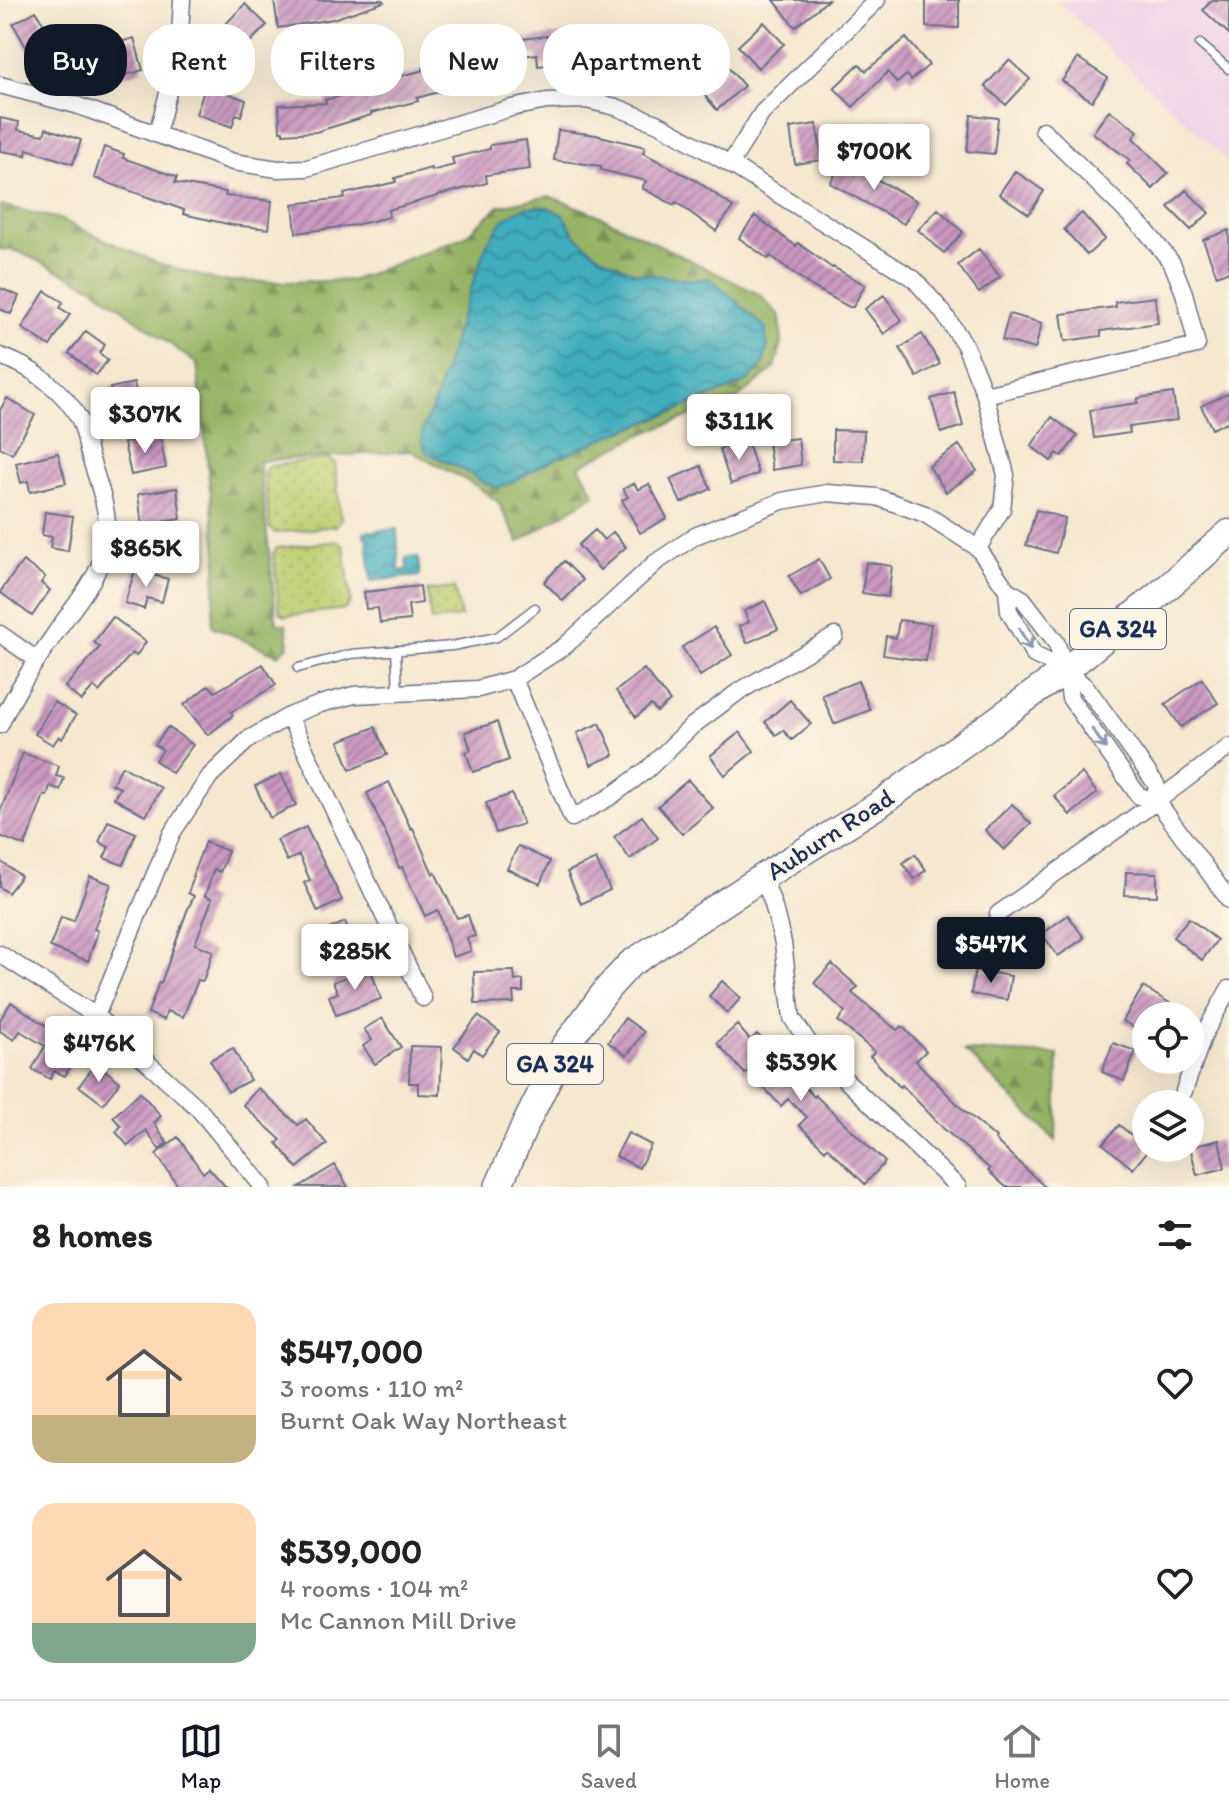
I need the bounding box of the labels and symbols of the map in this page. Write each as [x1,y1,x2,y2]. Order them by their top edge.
pin: $700K [818,124,930,192]
pin: $307K [89,387,201,455]
pin: $311K [683,394,795,462]
pin: $865K [90,521,202,589]
road number: GA 324 [1070,609,1166,649]
one-way arrow [1017,627,1033,650]
one-way arrow [1090,728,1107,749]
street label: Auburn Road [760,781,900,887]
pin: $547K [935,917,1047,985]
pin: $285K [299,924,411,992]
pin: $476K [43,1016,155,1084]
pin: $539K [745,1035,857,1103]
road number: GA 324 [507,1044,603,1084]

